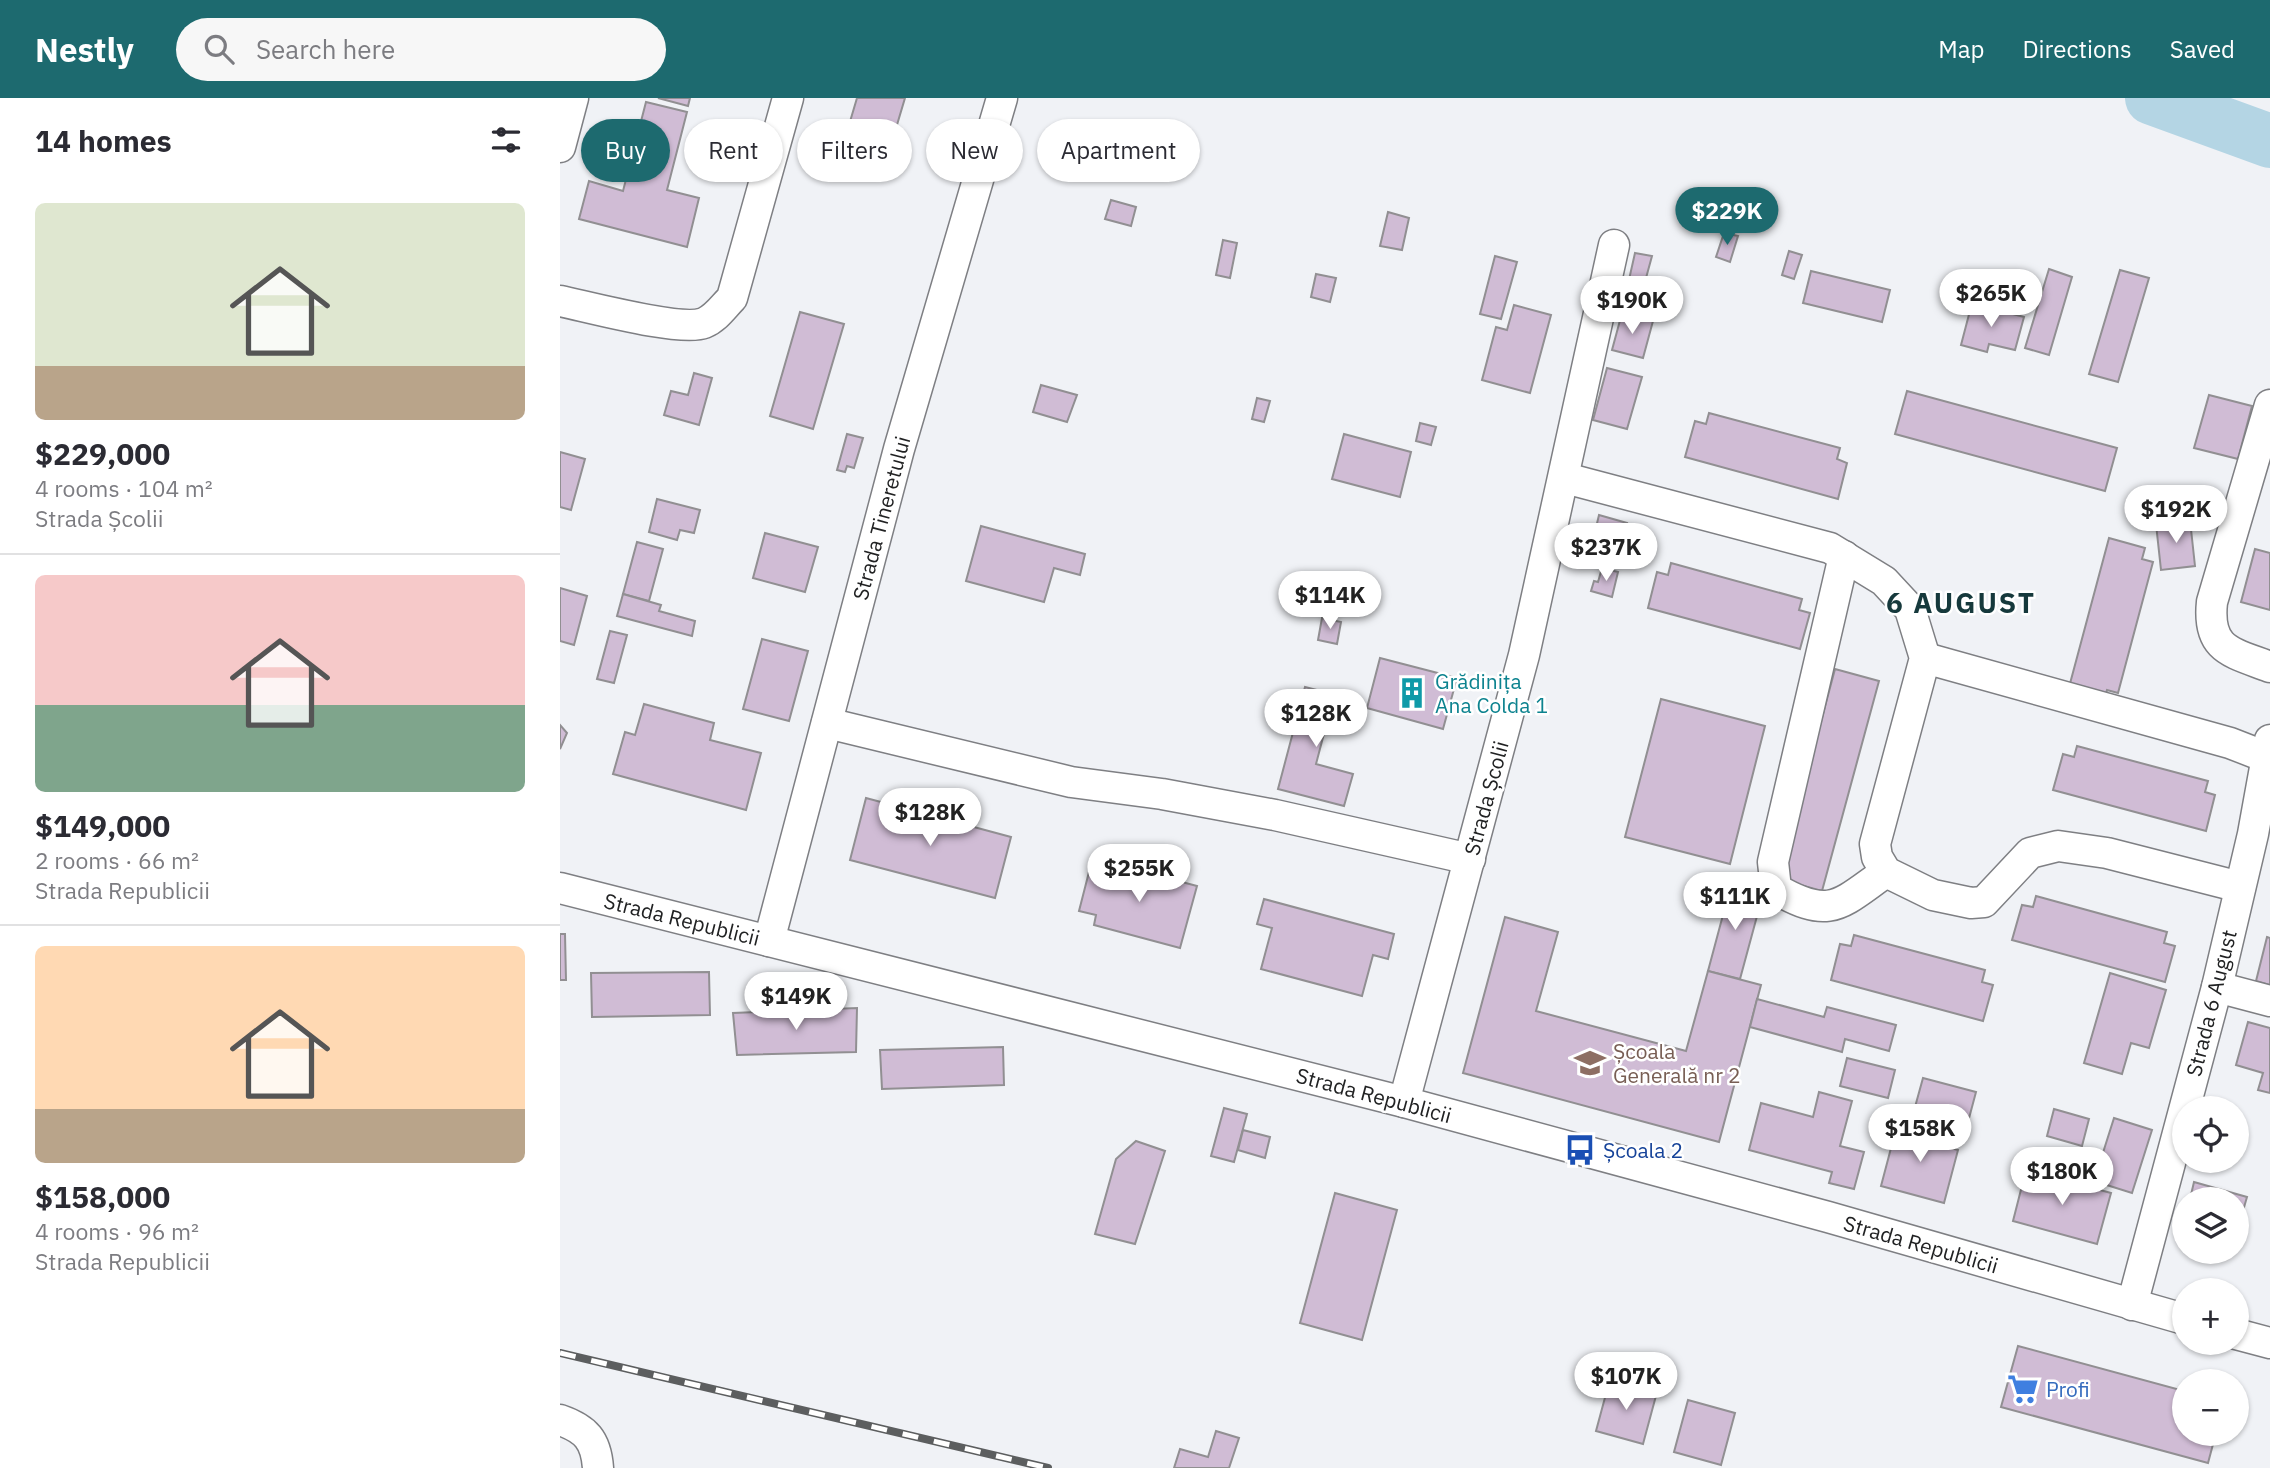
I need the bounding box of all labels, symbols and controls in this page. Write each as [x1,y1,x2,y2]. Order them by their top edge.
search box [176,18,666,81]
text: Nestly [35,28,134,71]
icon: search [200,30,238,68]
text: Search here [256,32,395,66]
text: Map [1938,33,1984,65]
text: Directions [2022,33,2132,65]
text: Saved [2170,33,2235,65]
chip: Buy [581,119,670,182]
chip: Rent [684,119,783,182]
chip: Filters [797,119,912,182]
chip: New [926,119,1023,182]
chip: Apartment [1037,119,1200,182]
text: 14 homes [35,121,172,160]
icon: filters [487,121,525,159]
pin: $229K [1678,188,1776,247]
text: $229K [1691,195,1763,225]
icon: home [217,248,343,374]
pin: $265K [1942,270,2040,329]
pin: $190K [1583,276,1681,336]
text: $265K [1955,277,2027,307]
text: $190K [1596,284,1668,314]
street label: Strada Tineretului [846,433,916,603]
text: $229,000 [35,434,170,473]
text: 4 rooms · 104 m² [35,473,213,503]
pin: $192K [2127,486,2225,545]
text: $192K [2140,493,2212,523]
text: Strada Școlii [35,503,164,533]
pin: $237K [1557,524,1655,583]
text: $237K [1570,531,1642,561]
pin: $114K [1281,572,1379,631]
text: $114K [1294,579,1366,609]
district label: 6 AUGUST [1886,584,2036,621]
icon: home [217,620,343,746]
place label: Grădinița Ana Colda 1 [1435,667,1548,719]
building icon: Grădinița Ana Colda 1 [1395,676,1429,710]
pin: $128K [1267,690,1365,749]
text: $128K [1280,697,1352,727]
street label: Strada Școlii [1457,738,1515,858]
pin: $128K [881,788,979,848]
text: $128K [894,796,966,826]
text: $149,000 [35,806,170,845]
pin: $255K [1090,844,1188,904]
text: 2 rooms · 66 m² [35,845,199,875]
text: $255K [1103,852,1175,882]
pin: $111K [1686,872,1784,932]
text: Strada Republicii [35,875,210,905]
text: $111K [1699,880,1771,910]
street label: Strada Republicii [601,886,763,952]
street label: Strada 6 August [2179,927,2243,1079]
pin: $149K [747,972,845,1032]
text: $149K [760,980,832,1010]
icon: home [217,991,343,1117]
place label: Școala Generală nr 2 [1613,1037,1741,1089]
school or university icon: Școala Generală nr 2 [1573,1046,1607,1080]
street label: Strada Republicii [1293,1061,1455,1129]
map controls [2172,1096,2249,1446]
button: locate [2172,1096,2249,1173]
pin: $158K [1871,1104,1969,1164]
text: $158K [1884,1112,1956,1142]
bus stop icon: Școala 2 [1563,1133,1597,1167]
place label: Școala 2 [1603,1136,1683,1164]
pin: $180K [2013,1148,2111,1207]
text: $180K [2026,1155,2098,1185]
text: $158,000 [35,1177,170,1216]
button: layers [2172,1187,2249,1264]
street label: Strada Republicii [1840,1209,2002,1279]
text: 4 rooms · 96 m² [35,1216,199,1246]
text: Strada Republicii [35,1246,210,1276]
button: + [2172,1278,2249,1355]
pin: $107K [1577,1352,1675,1412]
text: $107K [1590,1360,1662,1390]
button: − [2172,1369,2249,1446]
supermarket icon: Profi [2006,1372,2040,1406]
place label: Profi [2046,1375,2090,1403]

